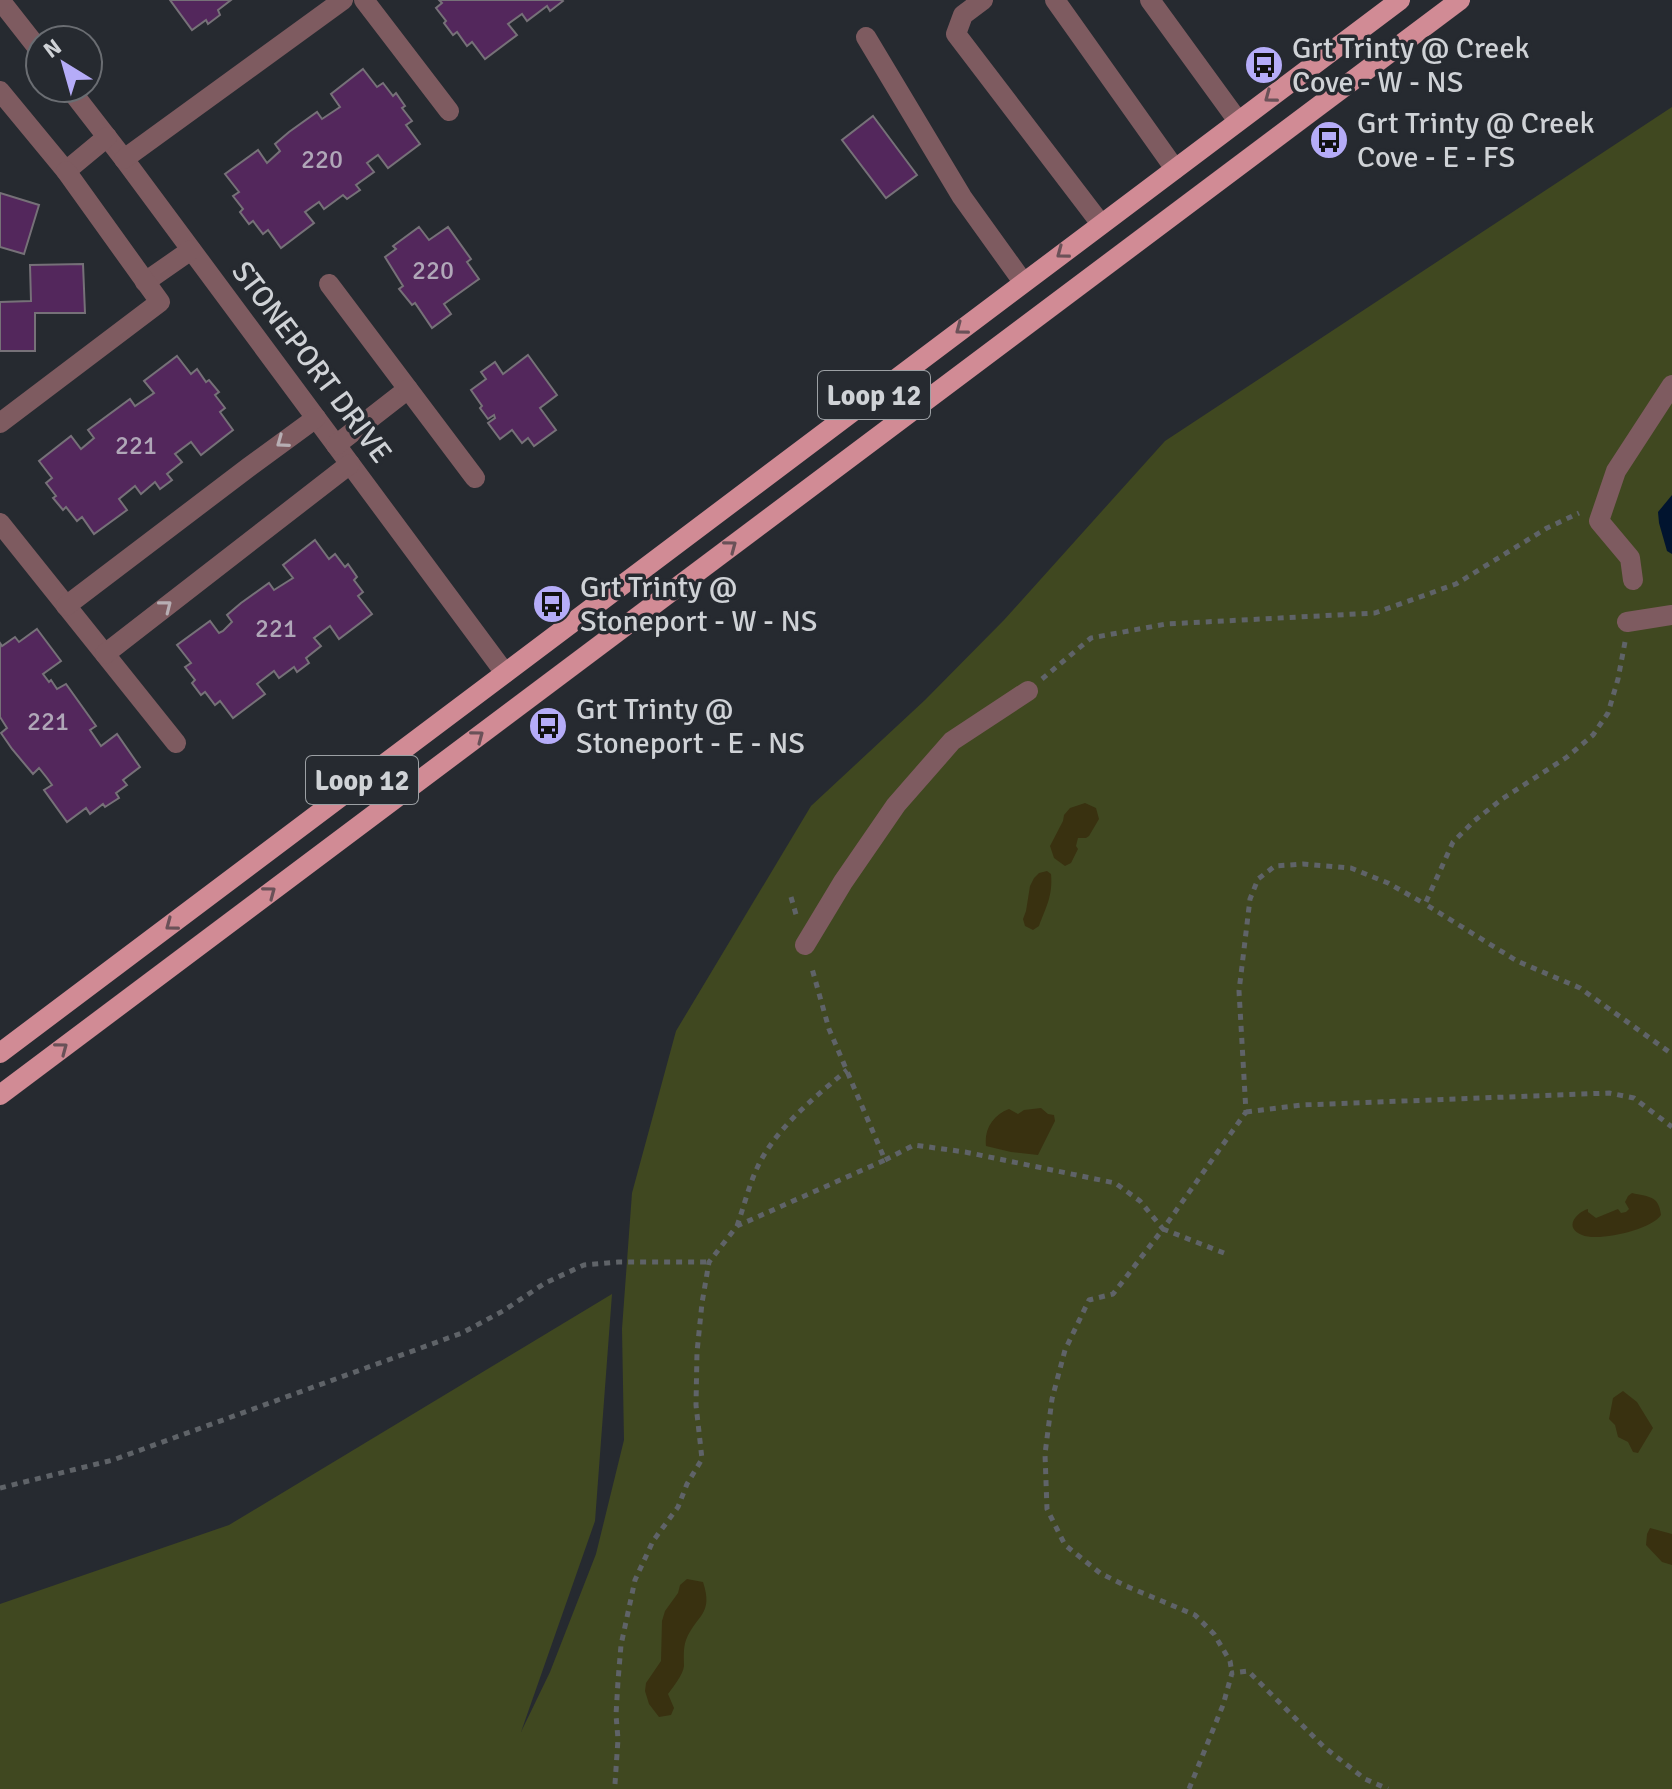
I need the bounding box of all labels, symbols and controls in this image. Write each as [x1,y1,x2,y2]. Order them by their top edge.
north arrow [24,24,104,104]
place label: Grt Trinty @ Creek Cove - W - NS [1292,30,1529,101]
text: N [38,33,67,64]
bus stop icon: Grt Trinty @ Creek Cove - W - NS [1243,44,1285,86]
one-way arrow [1264,88,1279,102]
place label: Grt Trinty @ Creek Cove - E - FS [1357,105,1594,176]
bus stop icon: Grt Trinty @ Creek Cove - E - FS [1308,119,1350,161]
house number: 220 [301,144,343,176]
one-way arrow [1056,243,1071,258]
street label: STONEPORT DRIVE [224,254,400,471]
house number: 220 [412,255,454,287]
one-way arrow [955,320,970,334]
road number: Loop 12 [818,371,930,419]
house number: 221 [115,430,157,462]
one-way arrow [277,432,291,447]
one-way arrow [722,542,737,556]
place label: Grt Trinty @ Stoneport - W - NS [580,569,817,640]
bus stop icon: Grt Trinty @ Stoneport - W - NS [531,583,573,625]
one-way arrow [157,601,172,615]
house number: 221 [255,613,297,645]
place label: Grt Trinty @ Stoneport - E - NS [576,691,805,762]
bus stop icon: Grt Trinty @ Stoneport - E - NS [527,705,569,747]
house number: 221 [27,706,69,738]
one-way arrow [470,731,484,746]
road number: Loop 12 [306,756,418,804]
one-way arrow [262,887,276,901]
one-way arrow [165,915,180,929]
one-way arrow [54,1043,68,1057]

